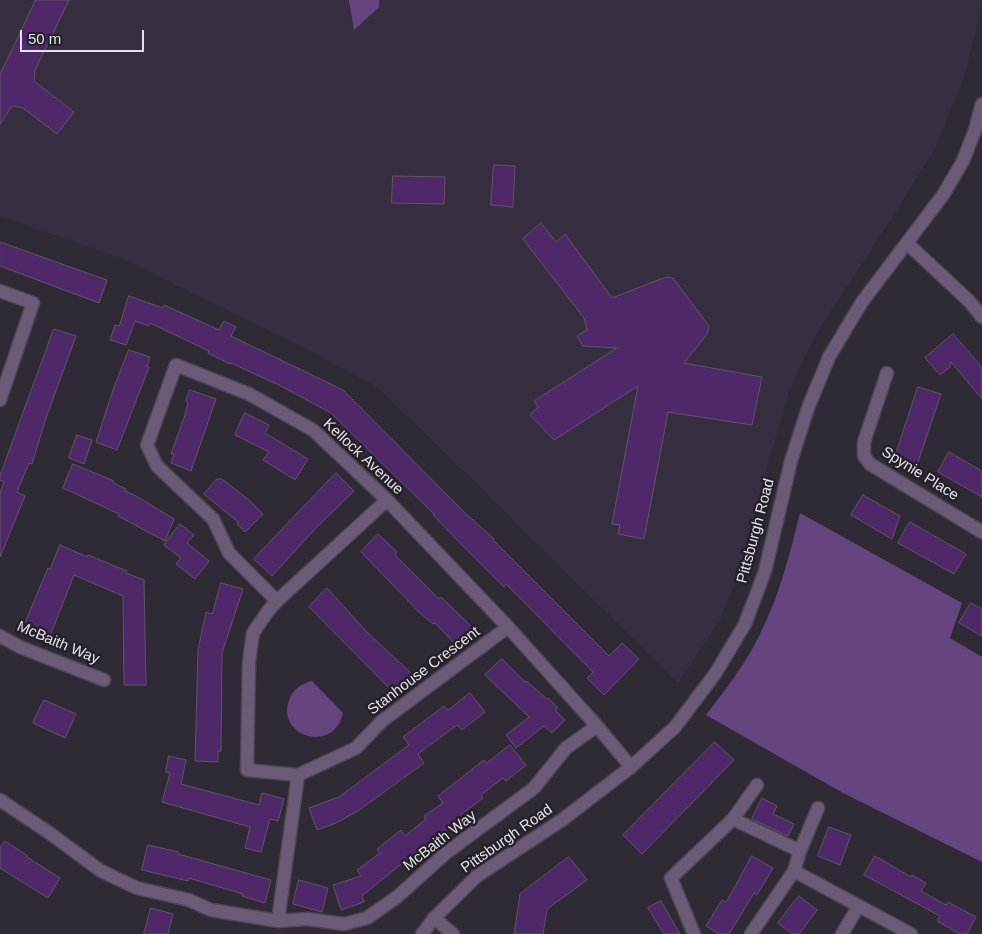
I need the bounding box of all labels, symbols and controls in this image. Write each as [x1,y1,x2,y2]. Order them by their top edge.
scale bar [22,20,146,52]
text: 50 m [28,30,61,47]
street label: Kellock Avenue [319,415,407,499]
street label: Spynie Place [878,443,962,505]
street label: Pittsburgh Road [733,477,779,585]
street label: McBaith Way [14,618,102,668]
street label: Stanhouse Crescent [364,623,484,719]
street label: Pittsburgh Road [458,801,556,877]
street label: McBaith Way [400,807,480,875]

